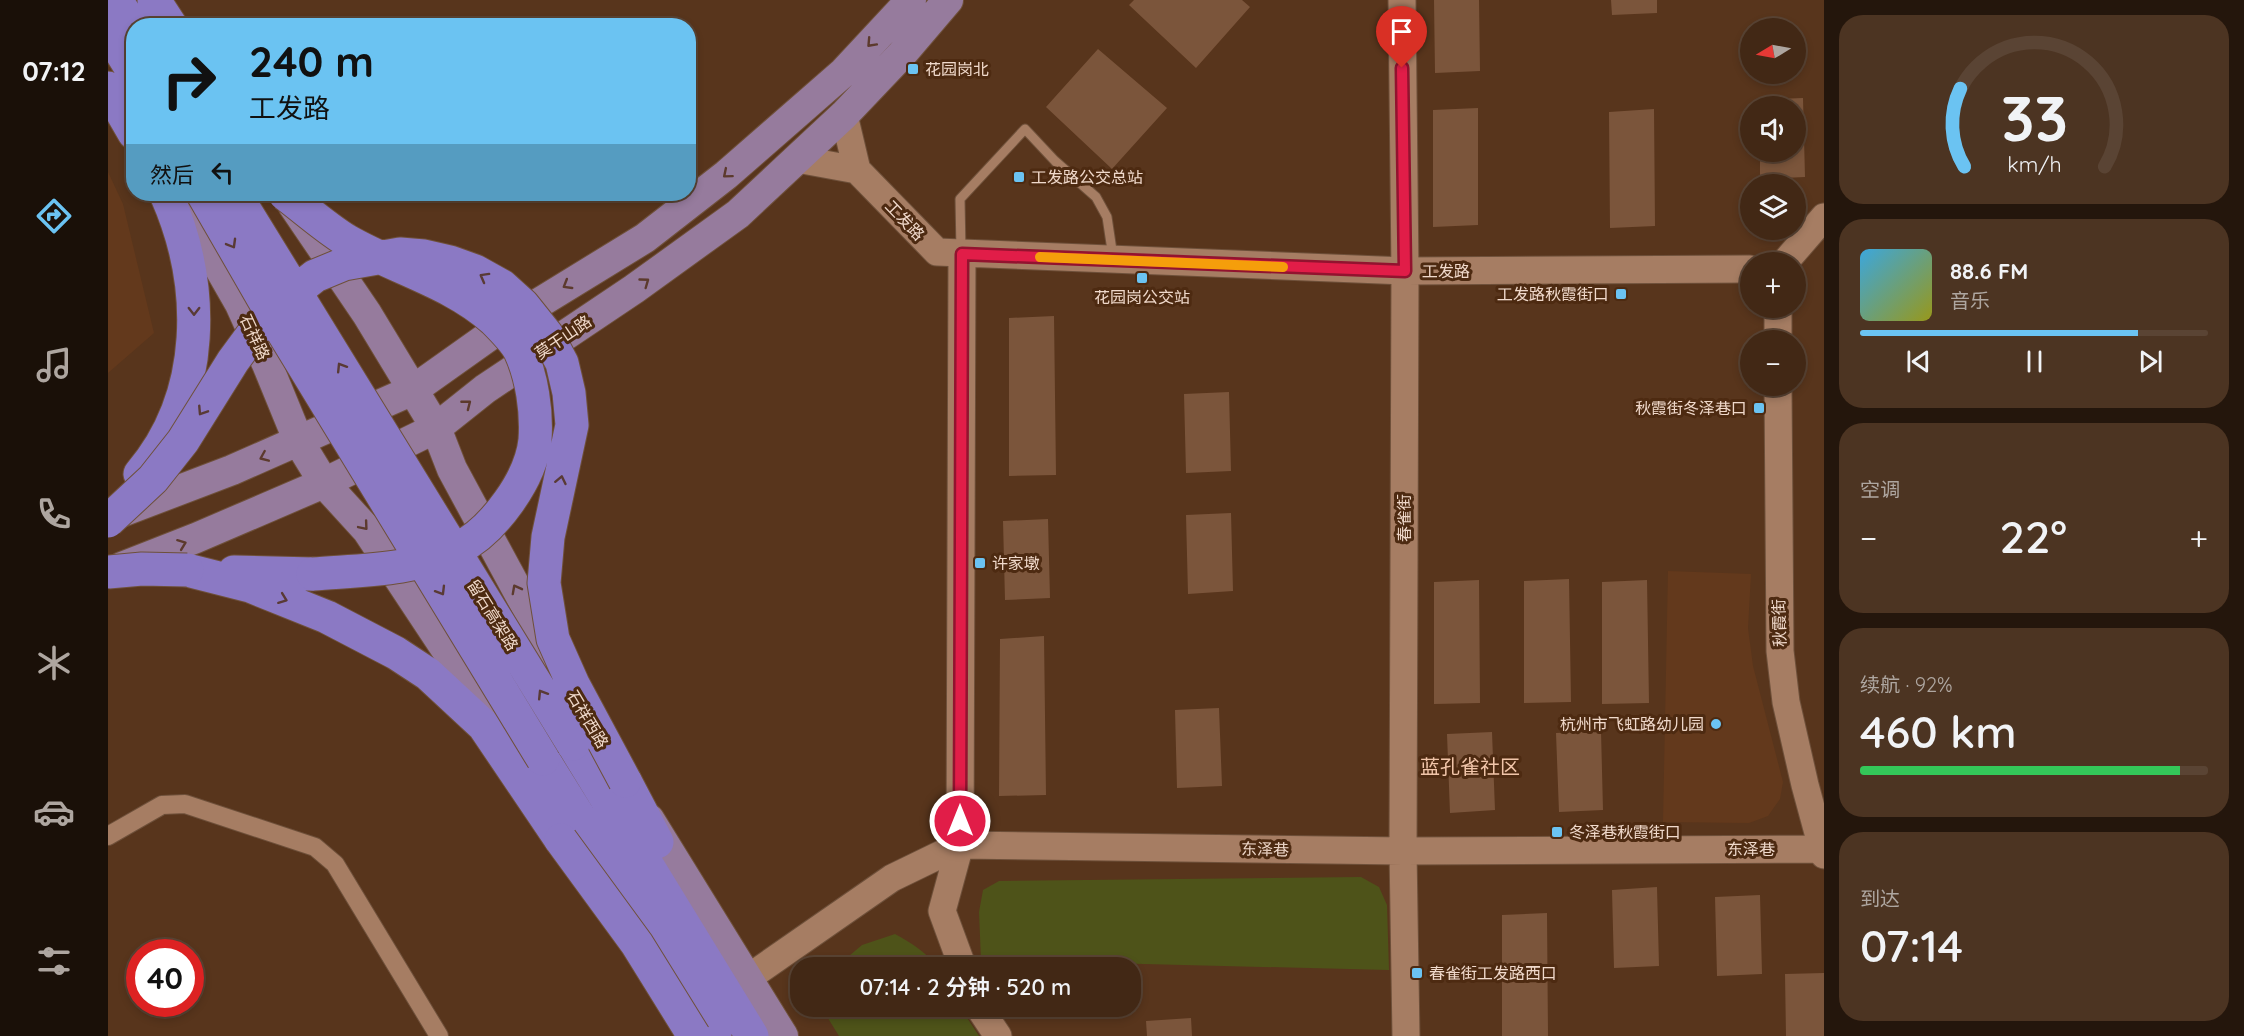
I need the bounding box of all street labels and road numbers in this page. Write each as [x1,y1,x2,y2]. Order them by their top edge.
street label: 工发路 [881,196,929,244]
street label: 工发路 [1422,261,1470,281]
street label: 石祥路 [236,311,274,363]
street label: 莫干山路 [531,311,595,363]
street label: 春雀街 [1394,494,1414,542]
street label: 留石高架路 [463,576,523,654]
street label: 秋霞街 [1768,599,1790,647]
street label: 石祥西路 [563,686,613,752]
street label: 东泽巷 [1241,839,1289,859]
street label: 东泽巷 [1727,839,1775,859]

